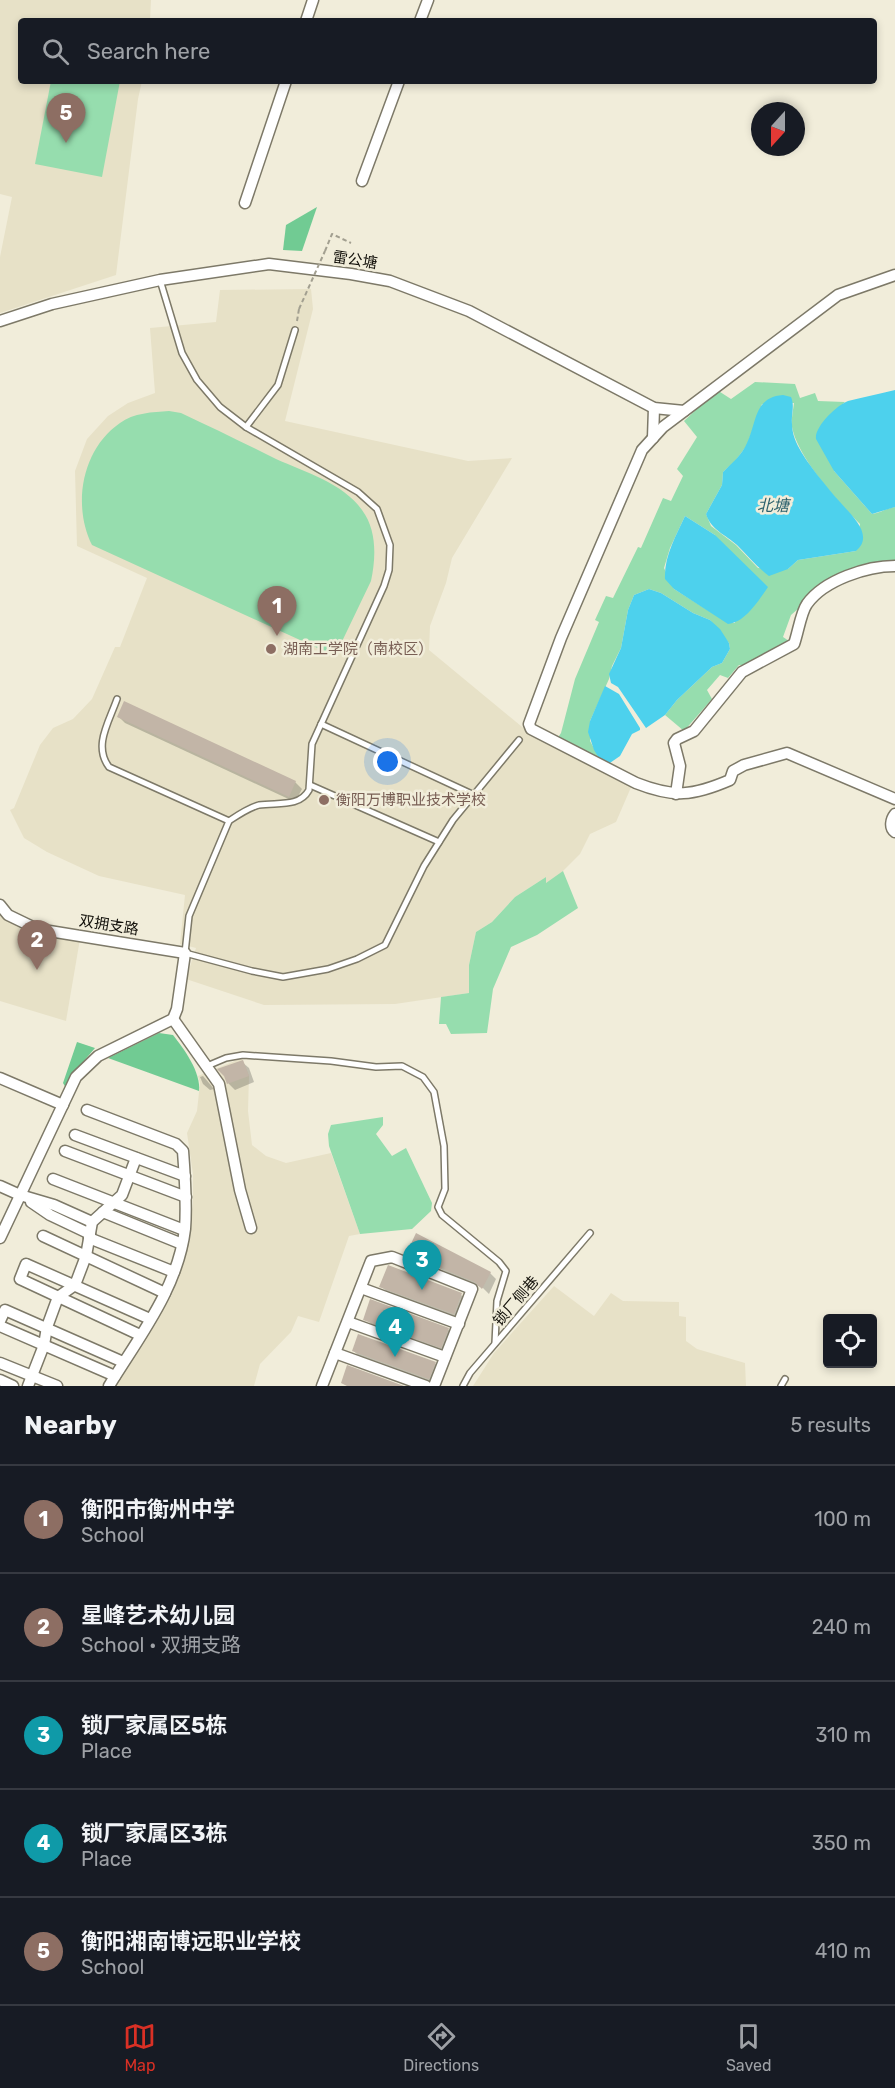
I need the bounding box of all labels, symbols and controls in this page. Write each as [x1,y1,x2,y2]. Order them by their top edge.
search box [18,18,877,84]
icon: search [39,35,72,68]
text: Search here [87,38,210,65]
pin: 5 [46,94,86,143]
north arrow [751,102,805,156]
street label: 雷公塘 [331,248,379,272]
water label: 北塘 [757,496,792,515]
pin: 1 [258,586,296,636]
place label: 湖南工学院（南校区） [283,640,433,658]
marker: 湖南工学院（南校区） [264,642,278,656]
your location [373,747,402,776]
place label: 衡阳万博职业技术学校 [336,791,486,809]
marker: 衡阳万博职业技术学校 [317,793,331,807]
street label: 双拥支路 [78,911,140,939]
pin: 2 [18,920,57,970]
pin: 3 [402,1240,442,1290]
street label: 锁厂侧巷 [490,1272,542,1330]
pin: 4 [376,1308,414,1357]
map controls [823,1314,877,1368]
button: locate [823,1314,877,1368]
text: Nearby [24,1410,117,1441]
text: 5 results [790,1413,871,1437]
text: 衡阳市衡州中学 [81,1496,235,1523]
text: 1 [39,1507,48,1531]
text: 100 m [814,1507,871,1531]
text: School [81,1523,144,1547]
text: 星峰艺术幼儿园 [81,1602,235,1629]
text: 2 [37,1615,50,1639]
text: 240 m [812,1615,871,1639]
text: School · 双拥支路 [81,1633,241,1657]
text: 锁厂家属区5栋 [81,1712,227,1739]
text: 3 [37,1723,50,1747]
text: 310 m [815,1723,871,1747]
text: Place [81,1739,132,1763]
text: 锁厂家属区3栋 [81,1820,228,1847]
text: 4 [37,1831,50,1855]
text: 350 m [812,1831,871,1855]
text: Place [81,1847,132,1871]
text: 衡阳湘南博远职业学校 [81,1928,301,1955]
text: 5 [37,1939,50,1963]
text: 410 m [815,1939,871,1963]
text: School [81,1955,144,1979]
tab: Map [123,2020,156,2075]
tab: Directions [403,2020,479,2075]
tab: Saved [726,2020,772,2075]

